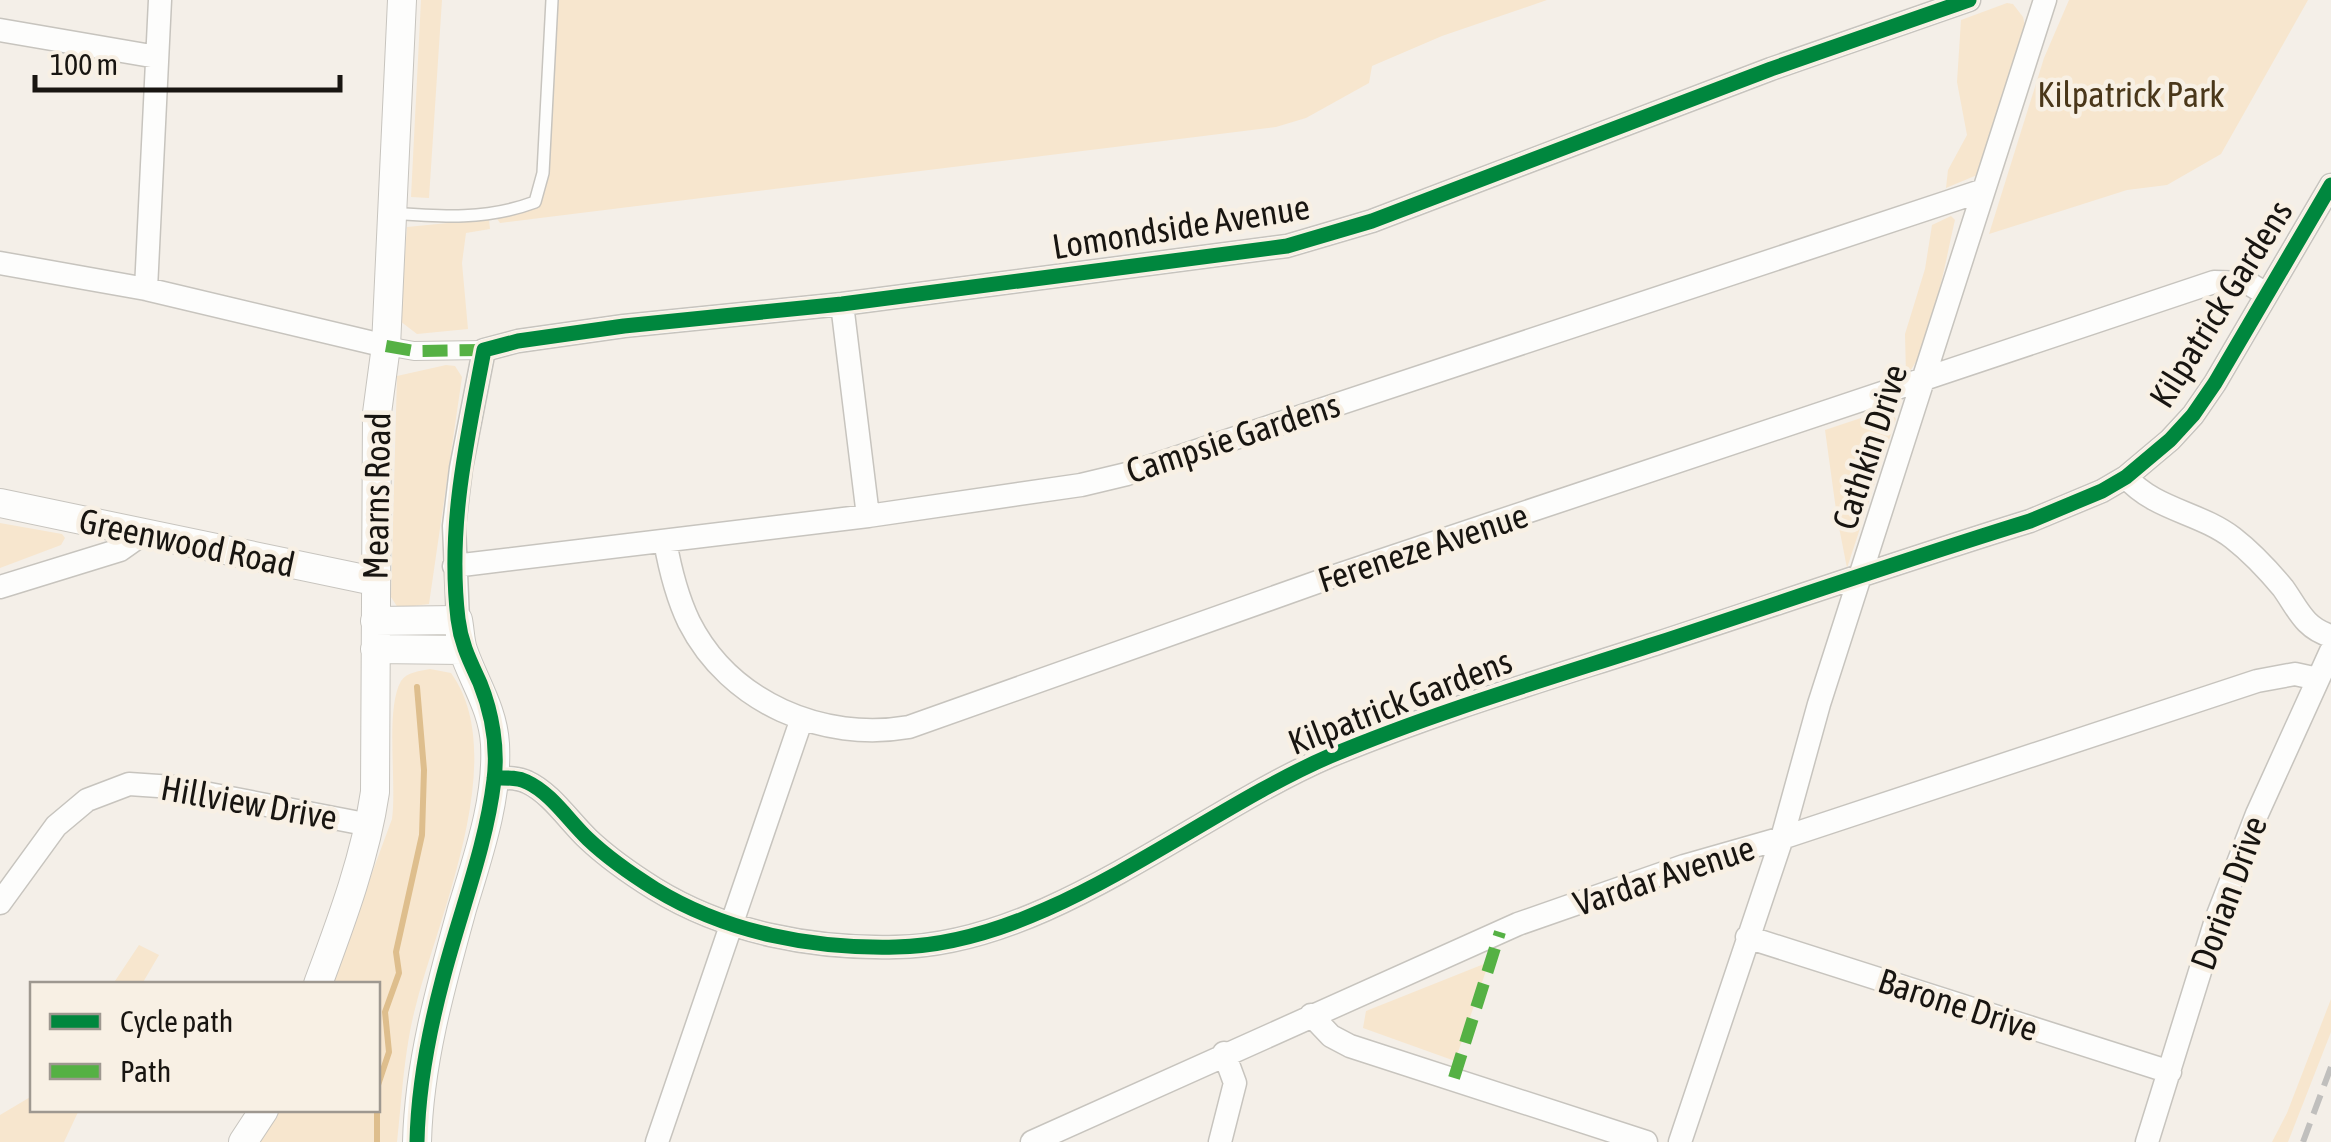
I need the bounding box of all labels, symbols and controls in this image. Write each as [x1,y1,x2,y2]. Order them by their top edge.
scale bar [35,30,340,92]
text: 100 m [50,47,118,81]
park label: Kilpatrick Park [2037,74,2225,114]
street label: Lomondside Avenue [1049,186,1312,266]
street label: Kilpatrick Gardens [2141,193,2300,414]
street label: Cathkin Drive [1824,359,1915,534]
street label: Campsie Gardens [1121,384,1344,490]
street label: Mearns Road [355,412,397,580]
street label: Fereneze Avenue [1313,494,1533,600]
street label: Greenwood Road [76,500,299,584]
street label: Kilpatrick Gardens [1282,640,1517,762]
street label: Hillview Drive [158,767,340,837]
street label: Dorian Drive [2182,810,2274,975]
street label: Vardar Avenue [1568,827,1759,923]
street label: Barone Drive [1874,959,2043,1049]
legend [30,982,380,1112]
text: Cycle path [120,1004,233,1038]
text: Path [120,1054,171,1088]

